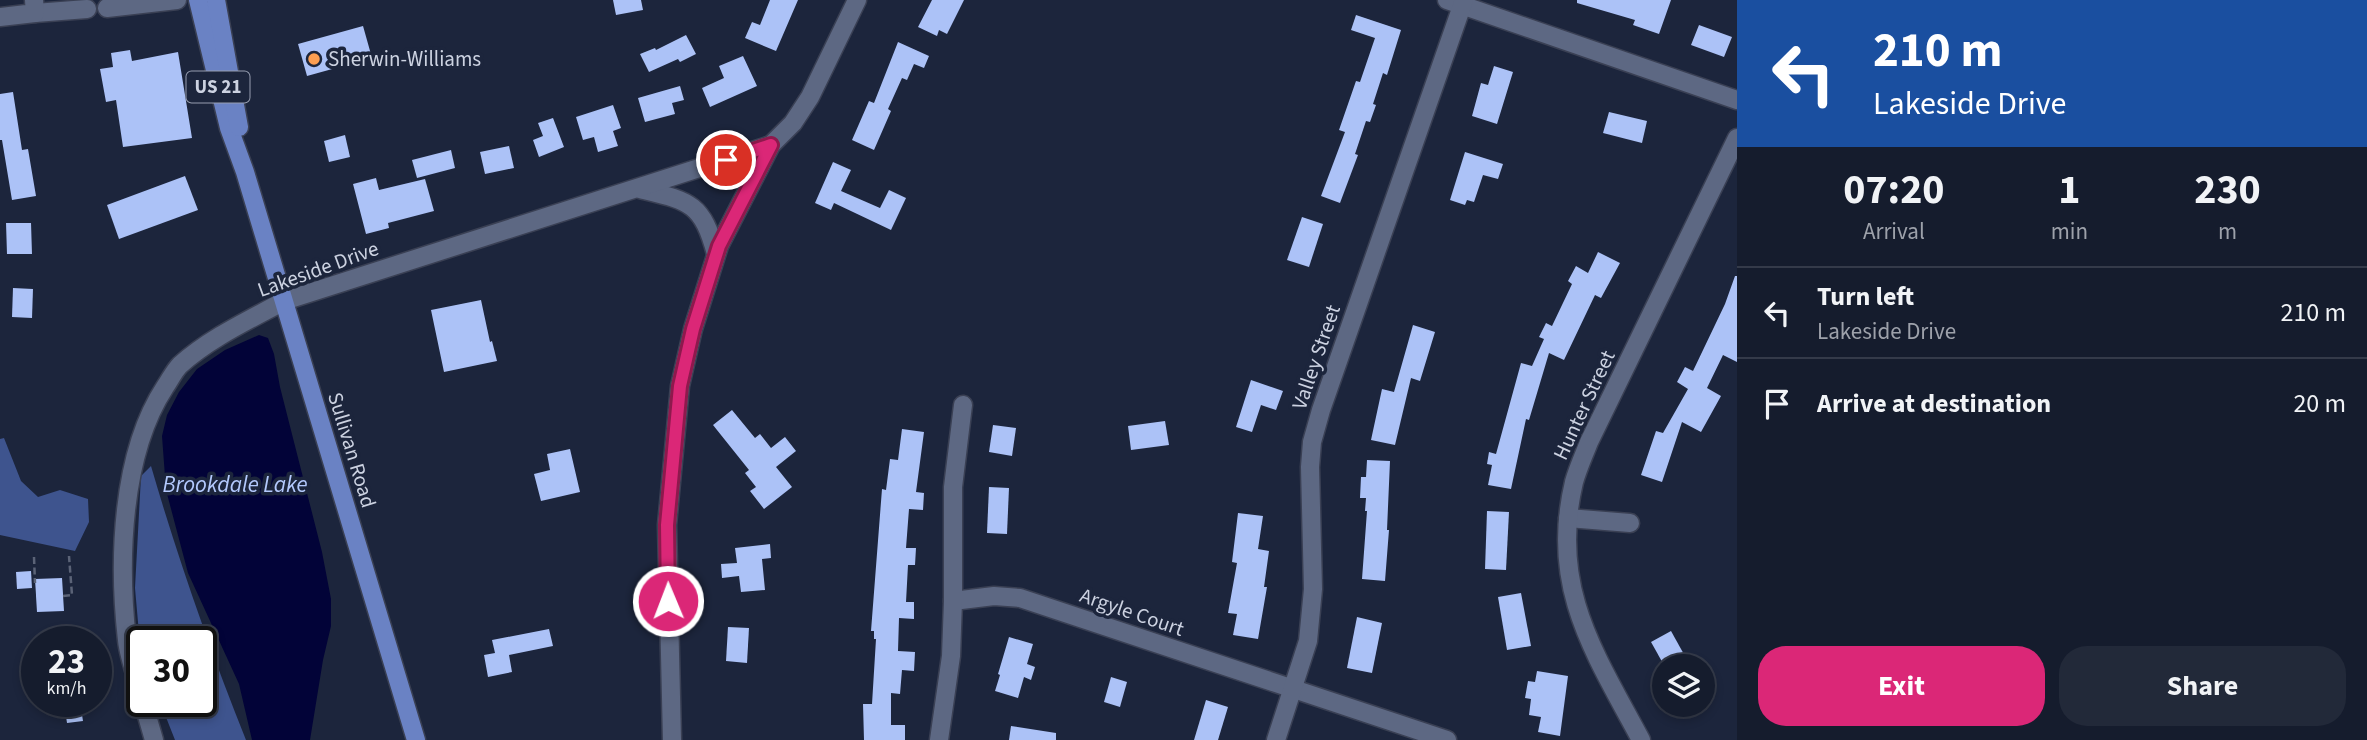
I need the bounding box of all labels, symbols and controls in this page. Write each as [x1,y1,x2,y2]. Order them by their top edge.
text: 210 m [1873,16,2002,86]
icon: left [1758,28,1849,119]
place label: Sherwin-Williams [328,44,481,74]
marker: Sherwin-Williams [306,51,322,67]
road number: US 21 [186,72,249,102]
text: Lakeside Drive [1873,81,2066,127]
pin [696,130,756,190]
icon: arrive [707,141,745,179]
text: 07:20 [1843,160,1945,220]
text: 1 [2058,160,2080,220]
text: 230 [2194,160,2261,220]
text: Arrival [1863,215,1925,248]
text: min [2051,215,2088,248]
text: m [2218,215,2237,248]
street label: Lakeside Drive [253,233,383,305]
text: Turn left [1817,278,1914,315]
icon: left [1758,294,1796,332]
text: 210 m [2280,294,2346,331]
street label: Valley Street [1284,301,1348,413]
text: Lakeside Drive [1817,315,1956,348]
street label: Hunter Street [1545,345,1623,465]
icon: arrive [1758,385,1796,423]
text: Arrive at destination [1817,385,2051,422]
text: 20 m [2293,385,2346,422]
street label: Sullivan Road [320,389,384,511]
water label: Brookdale Lake [162,468,308,501]
position arrow [631,564,705,638]
street label: Argyle Court [1076,580,1188,644]
speed limit sign: 30 [126,626,217,717]
text: 23 [48,637,85,687]
button: Exit [1758,646,2045,726]
button: Share [2059,646,2346,726]
map controls [1652,654,1715,717]
button: layers [1652,654,1715,717]
text: km/h [47,676,86,701]

